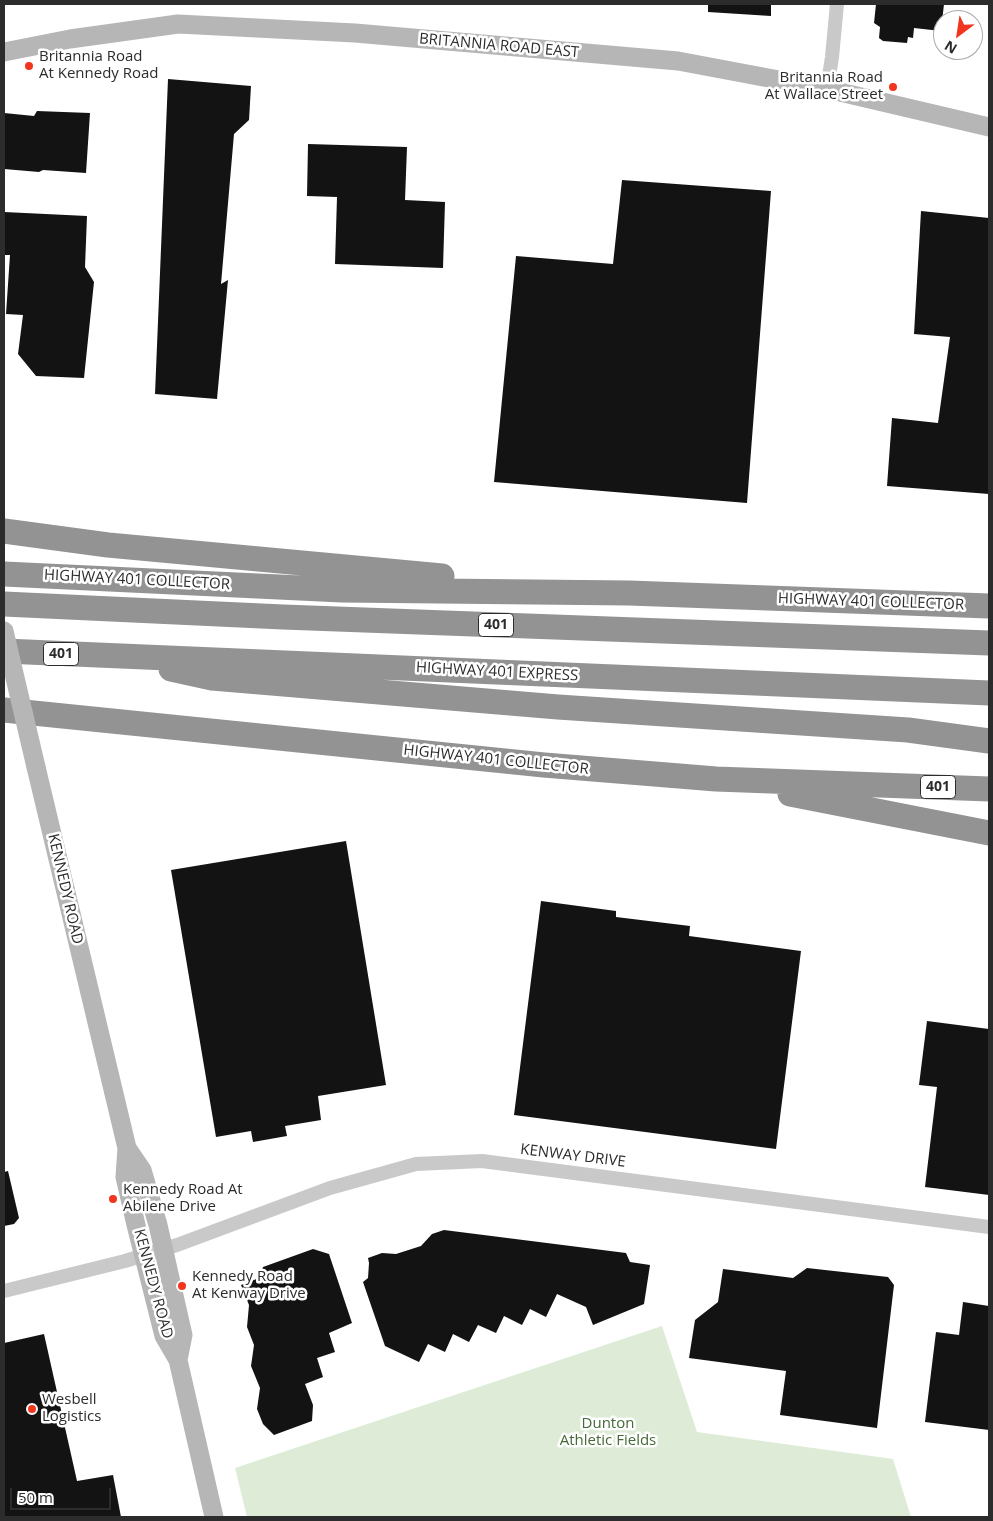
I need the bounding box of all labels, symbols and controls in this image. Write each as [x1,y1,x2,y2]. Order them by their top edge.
north arrow [933,10,983,60]
street label: BRITANNIA ROAD EAST [418,30,580,62]
text: N [941,36,960,59]
place label: Britannia Road At Kennedy Road [39,48,159,83]
marker: Britannia Road At Kennedy Road [23,60,35,72]
place label: Britannia Road At Wallace Street [765,69,883,104]
marker: Britannia Road At Wallace Street [887,81,899,93]
street label: HIGHWAY 401 COLLECTOR [44,566,230,594]
street label: HIGHWAY 401 COLLECTOR [778,590,964,614]
road number: 401 [478,614,514,636]
road number: 401 [44,642,78,666]
street label: HIGHWAY 401 EXPRESS [415,659,579,685]
street label: HIGHWAY 401 COLLECTOR [402,741,590,779]
road number: 401 [920,776,956,799]
street label: KENNEDY ROAD [44,832,86,946]
street label: KENWAY DRIVE [519,1141,627,1171]
place label: Kennedy Road At Abilene Drive [123,1181,243,1216]
marker: Kennedy Road At Abilene Drive [107,1193,119,1205]
street label: KENNEDY ROAD [130,1227,176,1341]
place label: Kennedy Road At Kenway Drive [192,1268,306,1303]
marker: Kennedy Road At Kenway Drive [176,1280,188,1292]
place label: Wesbell Logistics [42,1391,101,1426]
marker: Wesbell Logistics [26,1403,38,1415]
park label: Dunton Athletic Fields [560,1415,656,1450]
scale bar [12,1478,114,1510]
text: 50 m [18,1487,53,1507]

